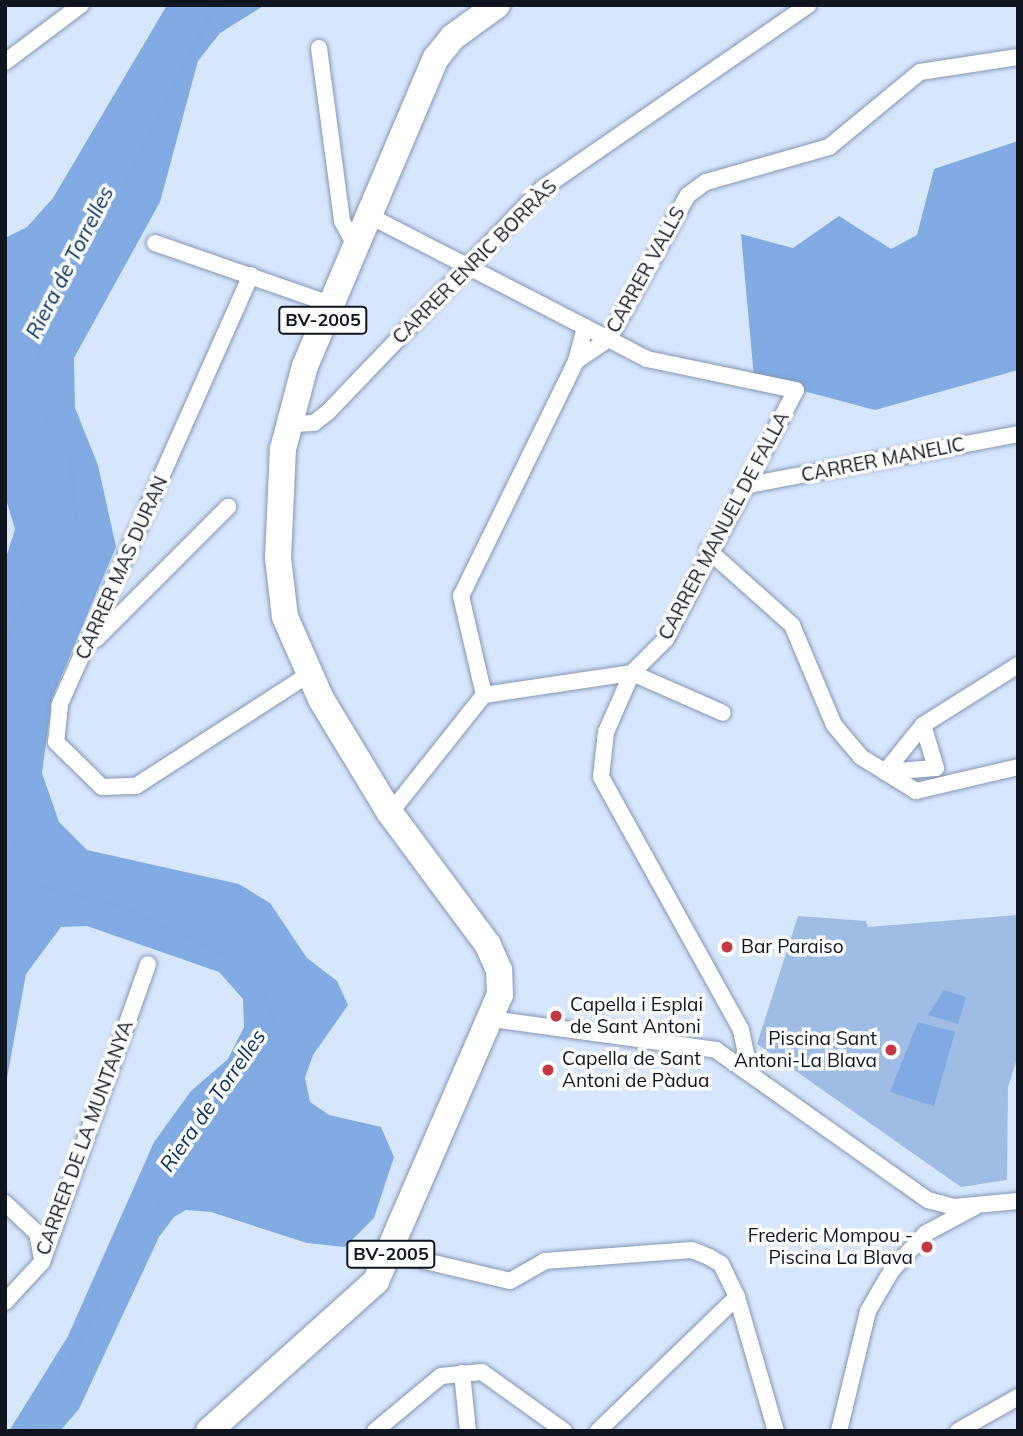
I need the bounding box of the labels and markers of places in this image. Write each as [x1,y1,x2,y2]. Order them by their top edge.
place label: Bar Paraiso [741,936,843,958]
marker: Bar Paraiso [719,939,735,955]
place label: Capella i Esplai de Sant Antoni [570,994,703,1038]
marker: Capella i Esplai de Sant Antoni [548,1008,564,1024]
place label: Piscina Sant Antoni-La Blava [734,1028,877,1072]
marker: Piscina Sant Antoni-La Blava [883,1042,899,1058]
place label: Capella de Sant Antoni de Pàdua [562,1048,709,1092]
marker: Capella de Sant Antoni de Pàdua [540,1062,556,1078]
place label: Frederic Mompou - Piscina La Blava [748,1225,913,1269]
marker: Frederic Mompou - Piscina La Blava [919,1239,935,1255]

